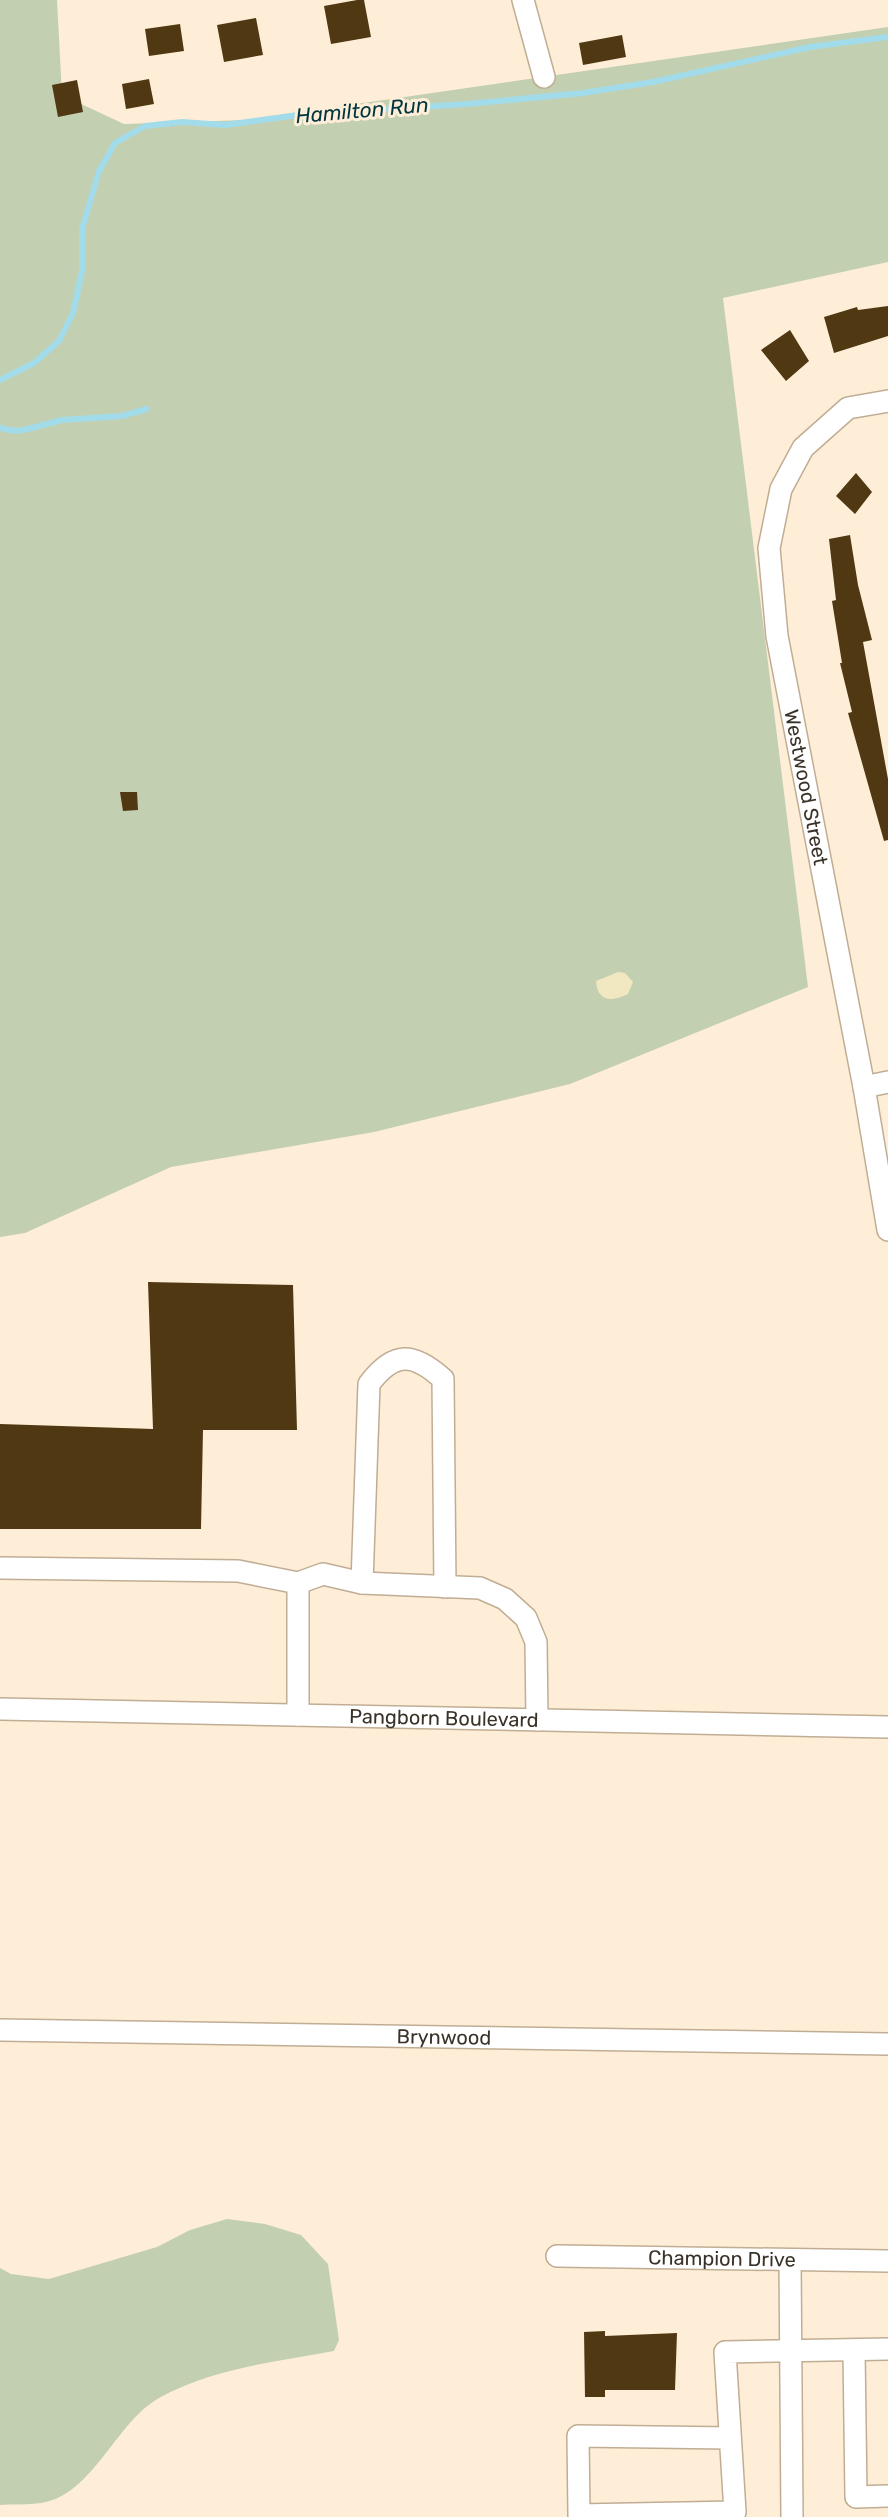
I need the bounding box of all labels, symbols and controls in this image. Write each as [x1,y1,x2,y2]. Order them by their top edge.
water label: Hamilton Run [294,92,430,128]
street label: Westwood Street [779,707,833,867]
street label: Pangborn Boulevard [349,1704,539,1732]
street label: Brynwood [396,2024,491,2050]
street label: Champion Drive [648,2245,796,2272]

